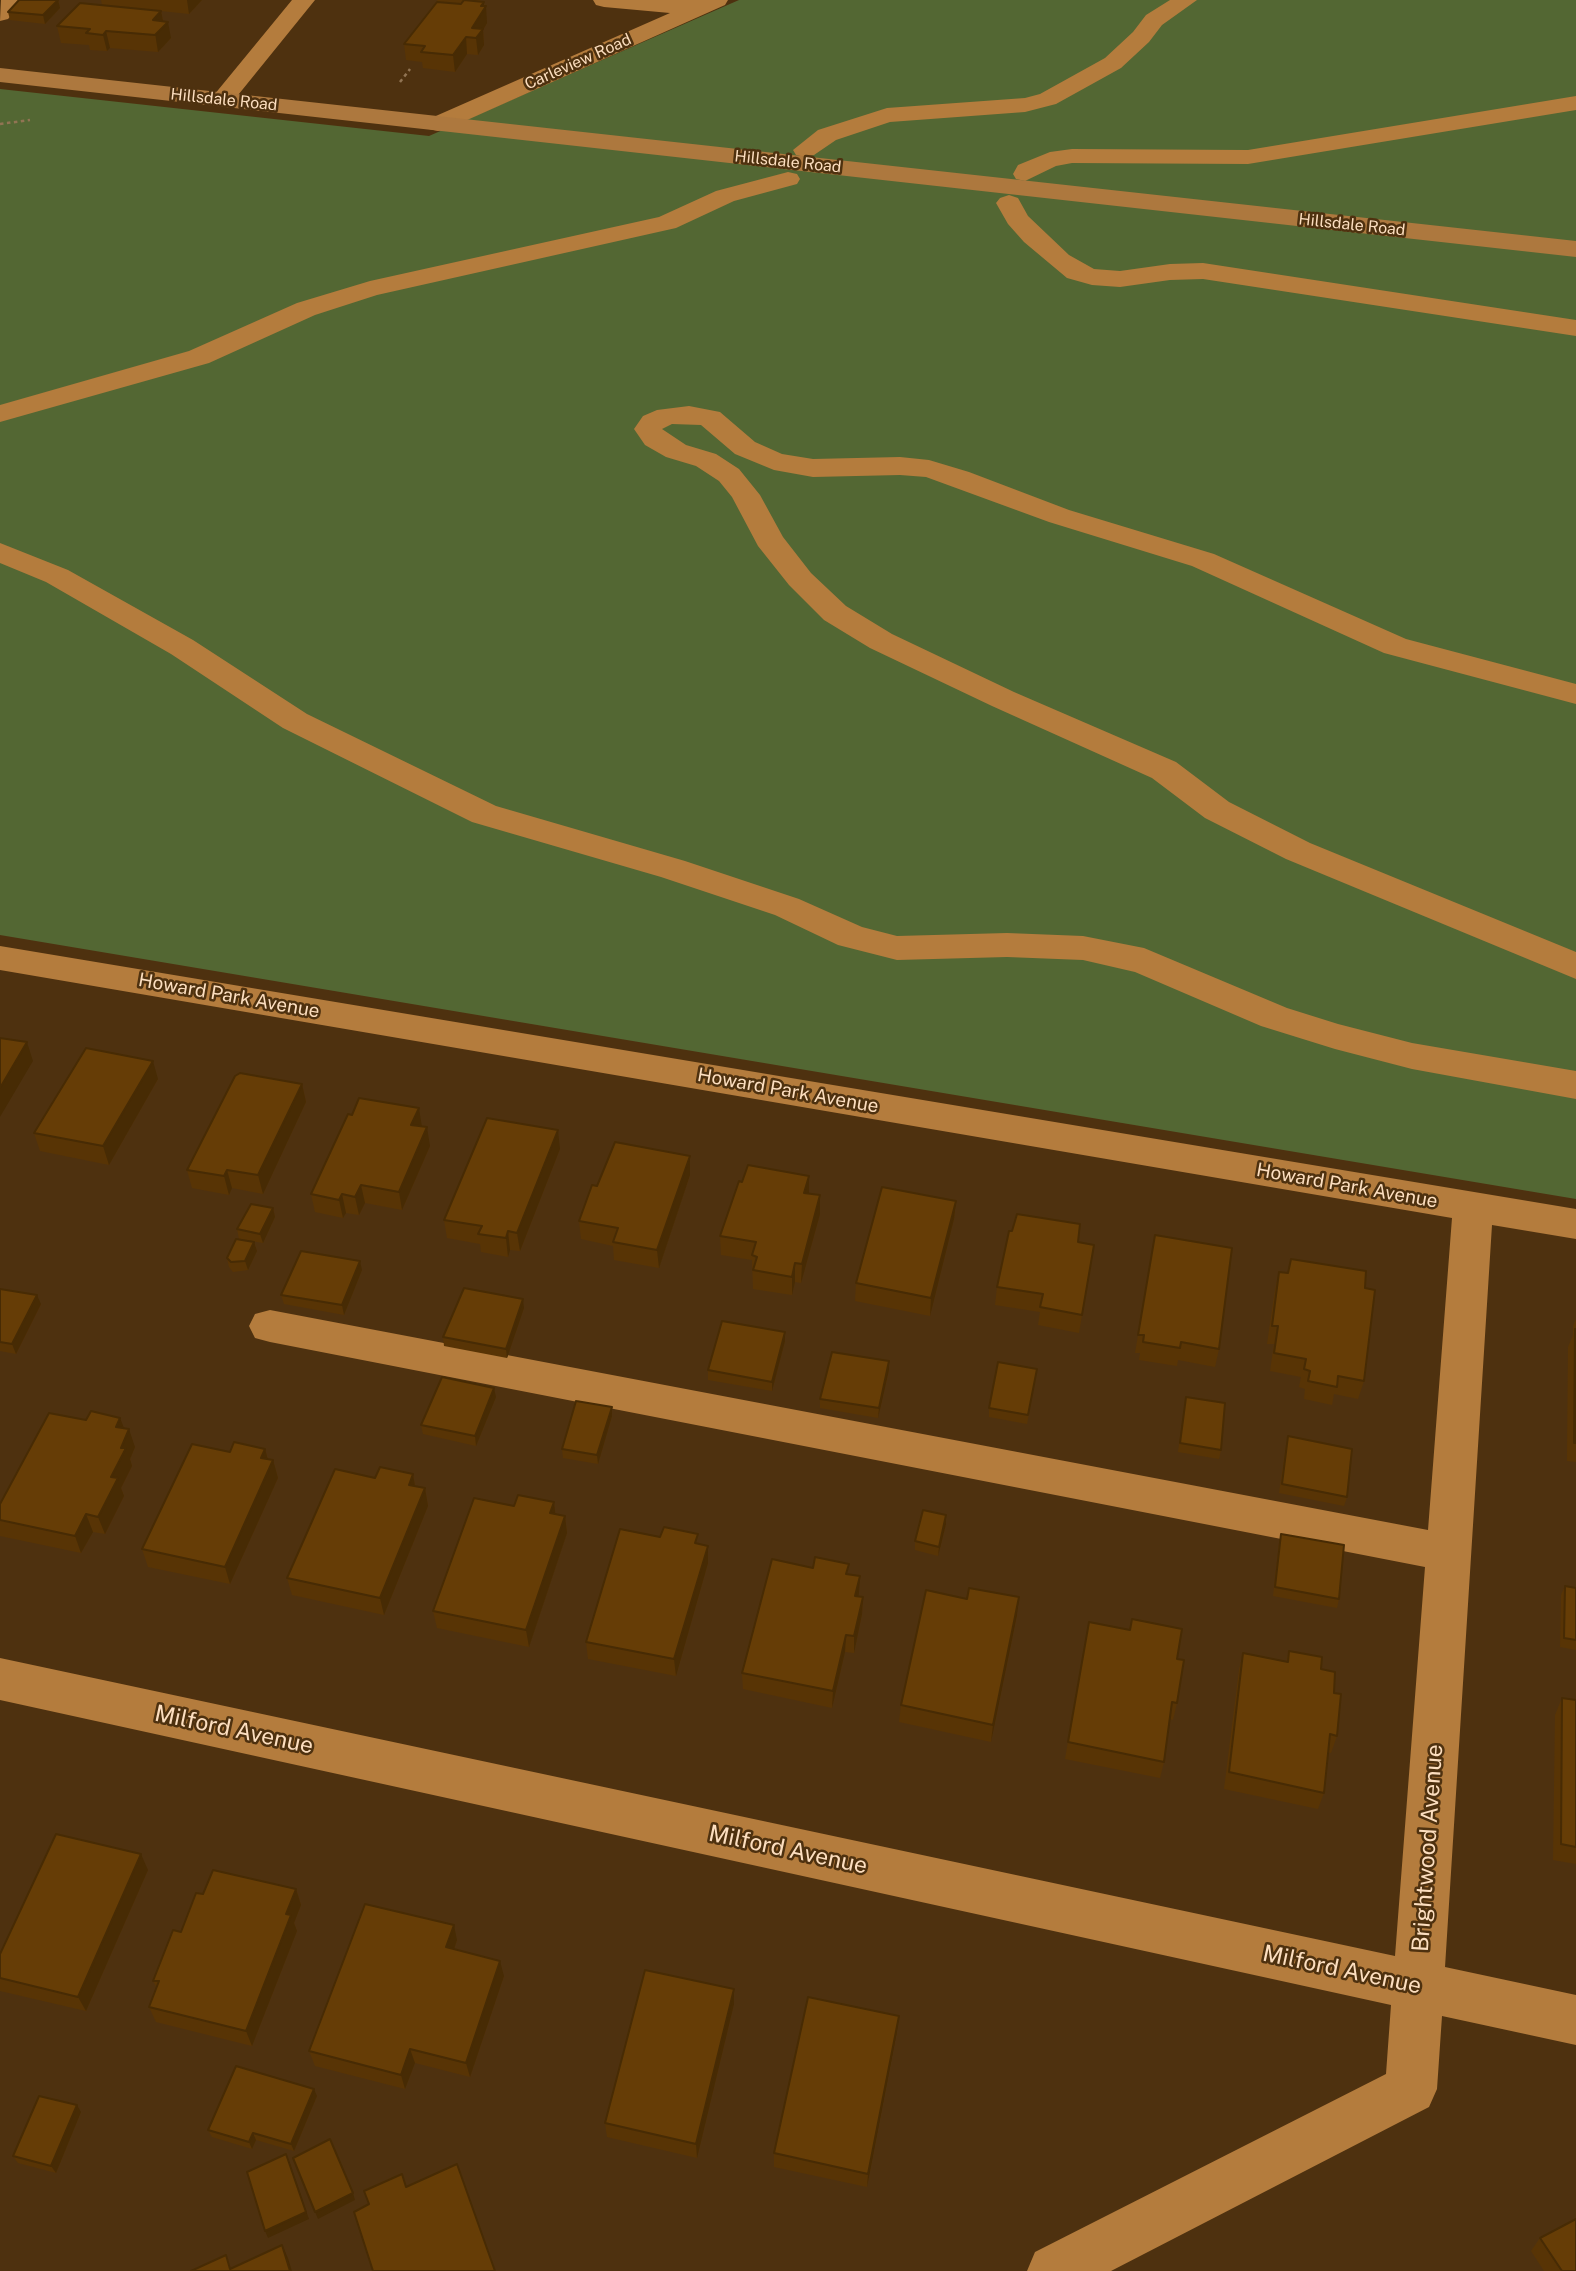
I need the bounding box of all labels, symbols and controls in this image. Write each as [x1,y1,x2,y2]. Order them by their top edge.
street label: Carleview Road [522,30,634,94]
street label: Hillsdale Road [170,85,278,115]
street label: Hillsdale Road [734,147,842,177]
street label: Hillsdale Road [1298,210,1406,240]
street label: Howard Park Avenue [137,969,321,1023]
street label: Howard Park Avenue [696,1064,880,1118]
street label: Howard Park Avenue [1255,1159,1439,1213]
street label: Milford Avenue [152,1700,316,1760]
street label: Brightwood Avenue [1407,1743,1449,1953]
street label: Milford Avenue [706,1820,870,1880]
street label: Milford Avenue [1260,1940,1424,2000]

